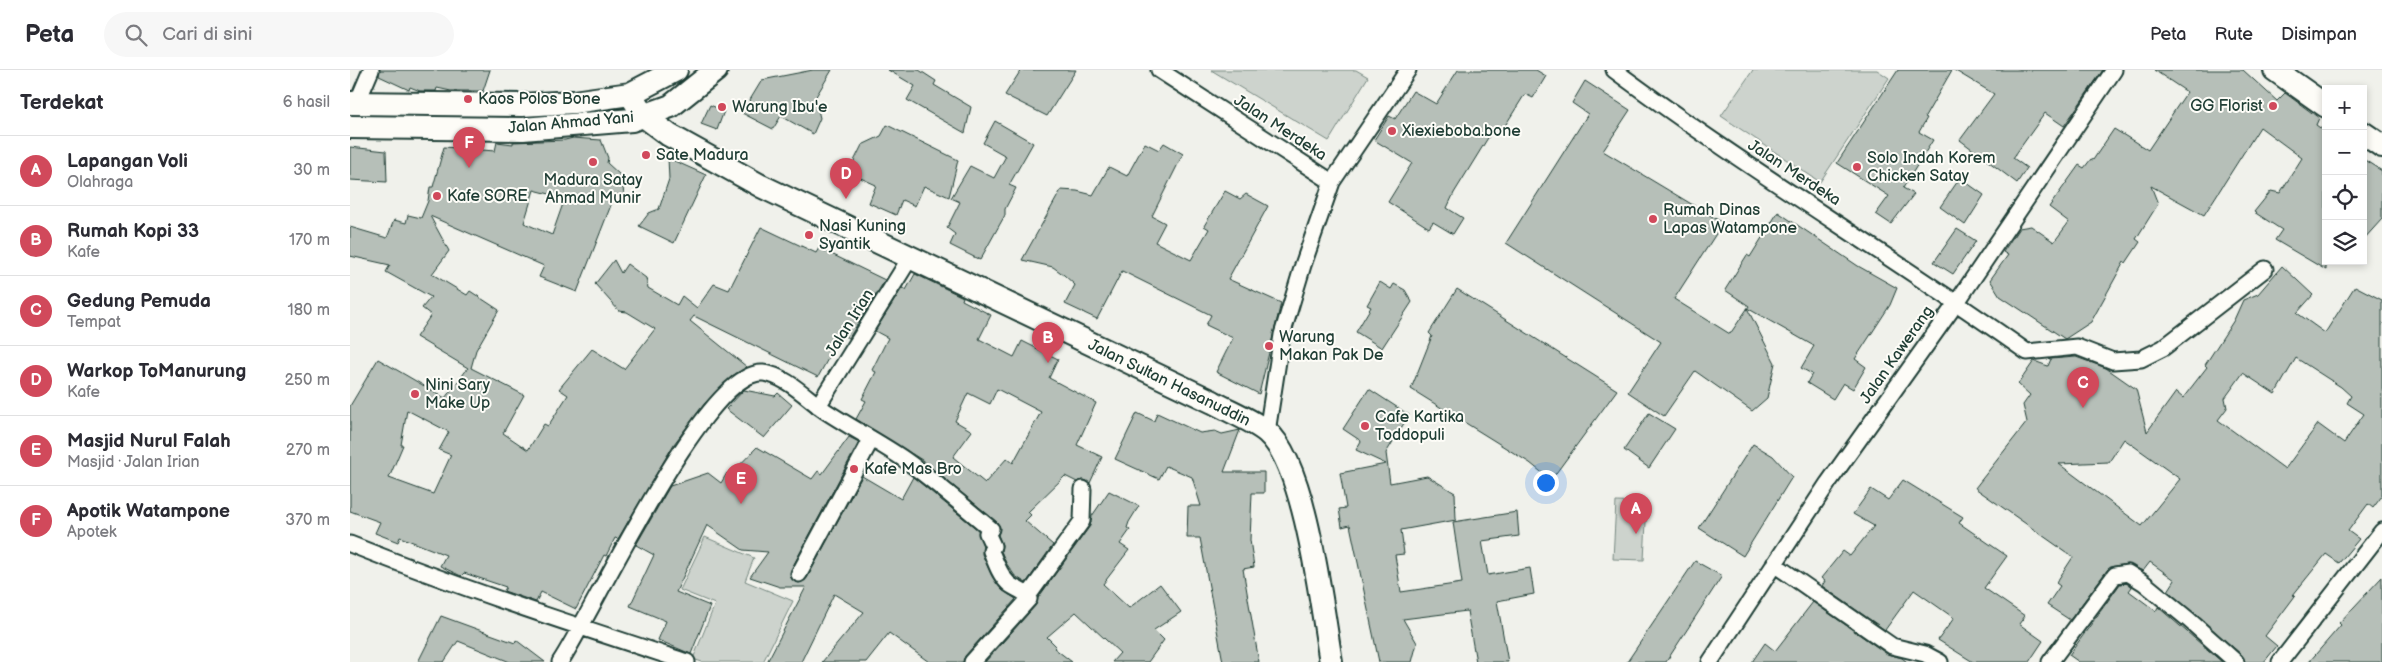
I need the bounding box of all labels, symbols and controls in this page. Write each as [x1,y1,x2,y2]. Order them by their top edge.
search box [104,12,454,57]
text: Peta [25,20,74,49]
icon: search [122,21,150,49]
text: Cari di sini [162,23,252,46]
text: Peta [2150,24,2186,45]
text: Rute [2214,24,2253,45]
text: Disimpan [2281,24,2357,45]
map controls [2322,85,2367,265]
button: + [2322,85,2367,130]
text: Terdekat [20,90,104,115]
place label: Kaos Polos Bone [478,90,601,109]
street label: Jalan Merdeka [1230,91,1330,165]
text: 6 hasil [283,93,330,112]
marker: Kaos Polos Bone [462,93,474,105]
place label: GG Florist [2190,97,2263,116]
place label: Warung Ibu'e [732,98,828,117]
marker: GG Florist [2267,100,2279,112]
marker: Warung Ibu'e [716,101,728,113]
street label: Jalan Ahmad Yani [507,108,635,138]
place label: Xiexieboba.bone [1401,122,1521,141]
marker: Xiexieboba.bone [1386,125,1398,137]
pin: F [453,127,485,168]
button: − [2322,130,2367,175]
street label: Jalan Merdeka [1744,136,1844,210]
place label: Sate Madura [656,146,748,165]
marker: Sate Madura [640,149,652,161]
place label: Solo Indah Korem Chicken Satay [1867,149,1995,186]
text: Lapangan Voli [67,150,188,173]
marker: Madura Satay Ahmad Munir [587,156,599,168]
pin: D [830,158,862,199]
text: A [31,161,41,180]
text: 30 m [293,161,330,180]
marker: Solo Indah Korem Chicken Satay [1851,161,1863,173]
place label: Madura Satay Ahmad Munir [544,171,643,208]
text: Olahraga [67,173,133,192]
button: locate [2322,175,2367,220]
place label: Kafe SORE [447,187,528,206]
marker: Kafe SORE [431,190,443,202]
place label: Rumah Dinas Lapas Watampone [1663,201,1798,238]
marker: Rumah Dinas Lapas Watampone [1647,213,1659,225]
place label: Nasi Kuning Syantik [819,217,906,254]
text: Rumah Kopi 33 [67,220,199,243]
button: layers [2322,220,2367,265]
marker: Nasi Kuning Syantik [803,229,815,241]
text: B [30,231,42,250]
text: 170 m [289,231,330,250]
text: Kafe [67,243,100,262]
street label: Jalan Irian [822,286,878,360]
text: Gedung Pemuda [67,290,211,313]
text: C [30,301,42,320]
text: 180 m [288,301,330,320]
street label: Jalan Kawerang [1856,302,1938,408]
text: Tempat [67,313,121,332]
pin: B [1032,322,1064,363]
place label: Warung Makan Pak De [1279,328,1384,365]
street label: Jalan Sultan Hasanuddin [1085,335,1253,431]
marker: Warung Makan Pak De [1263,340,1275,352]
text: Warkop ToManurung [67,360,246,383]
pin: C [2067,367,2099,408]
text: D [30,371,42,390]
text: 250 m [284,371,330,390]
place label: Nini Sary Make Up [425,376,491,413]
text: Kafe [67,383,100,402]
marker: Nini Sary Make Up [409,388,421,400]
place label: Cafe Kartika Toddopuli [1375,408,1464,445]
marker: Cafe Kartika Toddopuli [1359,420,1371,432]
text: Masjid Nurul Falah [67,430,231,453]
text: E [31,441,41,460]
text: 270 m [286,441,330,460]
text: Masjid · Jalan Irian [67,453,200,472]
place label: Kafe Mas Bro [864,460,962,479]
pin: E [725,463,757,504]
marker: Kafe Mas Bro [848,463,860,475]
your location [1533,470,1559,496]
pin: A [1620,493,1652,534]
text: Apotik Watampone [67,500,230,523]
text: F [31,511,41,530]
text: 370 m [285,511,330,530]
text: Apotek [67,523,117,542]

